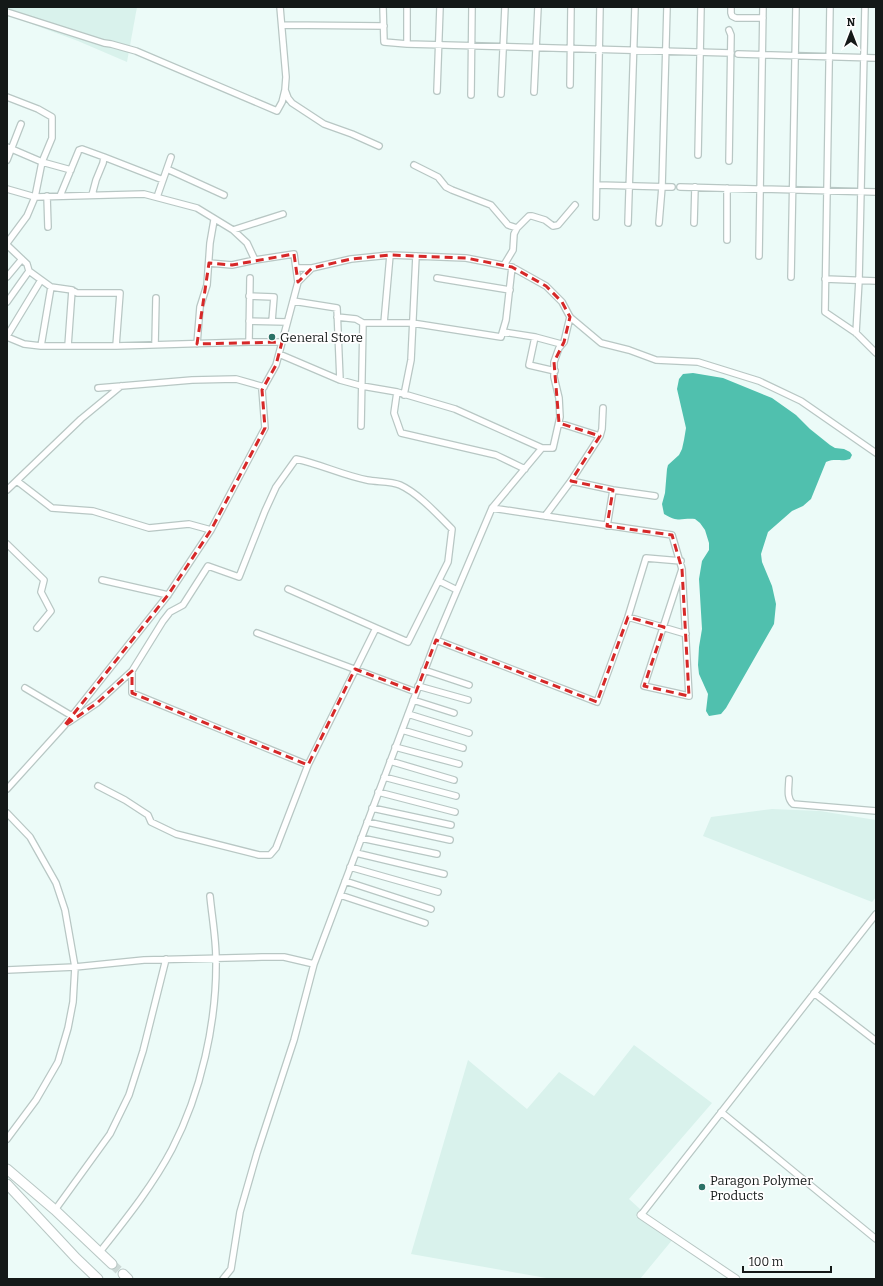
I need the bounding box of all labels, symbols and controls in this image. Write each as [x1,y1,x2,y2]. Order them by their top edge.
north arrow [831,12,871,52]
text: N [847,16,856,29]
place label: General Store [280,330,363,345]
marker: General Store [267,332,277,342]
place label: Paragon Polymer Products [710,1173,813,1203]
marker: Paragon Polymer Products [697,1182,707,1192]
scale bar [743,1248,831,1274]
text: 100 m [749,1255,784,1269]

